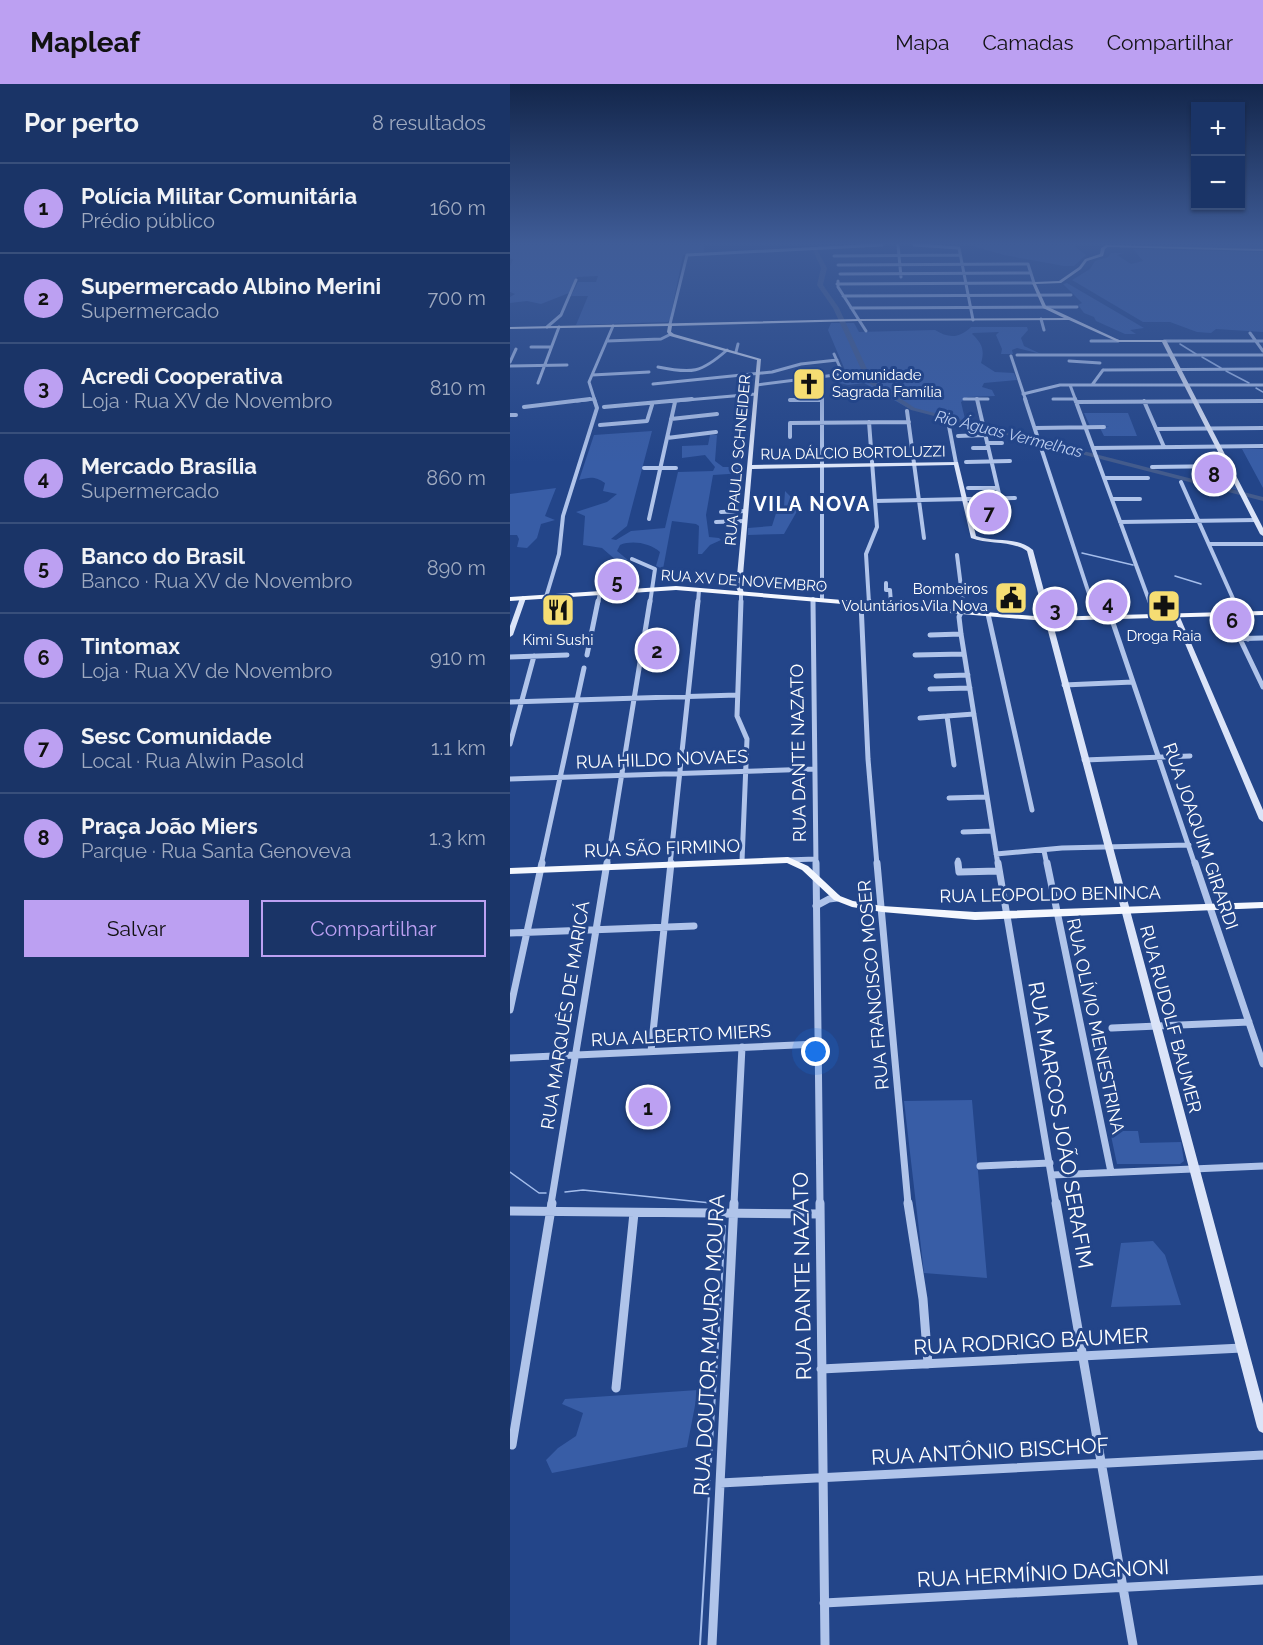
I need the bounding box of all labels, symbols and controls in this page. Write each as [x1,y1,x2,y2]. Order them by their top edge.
text: Mapleaf [30,26,140,59]
text: Mapa [895,30,949,55]
text: Camadas [982,30,1074,55]
text: Compartilhar [1107,30,1233,55]
map controls [1191,102,1245,210]
button: + [1191,102,1245,156]
text: Por perto [24,108,139,138]
text: 8 resultados [372,111,486,135]
button: − [1191,156,1245,210]
text: Polícia Militar Comunitária [81,183,357,209]
text: 1 [39,196,48,220]
text: 160 m [430,196,486,220]
text: Prédio público [81,209,215,233]
text: Supermercado Albino Merini [81,273,381,299]
text: 2 [38,286,49,310]
text: 700 m [427,286,486,310]
text: Supermercado [81,299,219,323]
text: Acredi Cooperativa [81,363,283,389]
church icon: Comunidade Sagrada Família [791,366,827,402]
place label: Comunidade Sagrada Família [832,366,942,401]
street label: RUA PAULO SCHNEIDER [722,373,754,546]
text: 3 [38,376,49,400]
text: 810 m [430,376,486,400]
text: Loja · Rua XV de Novembro [81,389,332,413]
water label: Rio Águas Vermelhas [933,405,1086,462]
street label: RUA DÁLCIO BORTOLUZZI [760,442,946,464]
pin: 8 [1194,452,1234,496]
text: Mercado Brasília [81,453,257,479]
text: 4 [38,466,49,490]
text: 860 m [426,466,486,490]
text: Supermercado [81,479,219,503]
pin: 7 [970,490,1008,534]
district label: VILA NOVA [753,492,871,516]
text: Banco do Brasil [81,543,245,569]
text: 5 [38,556,49,580]
text: 890 m [427,556,486,580]
pin: 5 [598,558,636,604]
street label: RUA XV DE NOVEMBRO [660,566,828,596]
text: Banco · Rua XV de Novembro [81,569,352,593]
place label: Bombeiros Voluntários Vila Nova [841,580,988,615]
public building icon: Bombeiros Voluntários Vila Nova [993,580,1029,616]
pin: 4 [1088,580,1128,624]
pin: 3 [1036,586,1074,632]
pharmacy icon: Droga Raia [1146,588,1182,624]
restaurant icon: Kimi Sushi [540,592,576,628]
pin: 6 [1212,598,1252,642]
place label: Droga Raia [1126,627,1202,645]
pin: 2 [638,628,676,672]
place label: Kimi Sushi [522,631,594,649]
text: Tintomax [81,633,180,659]
text: 6 [37,646,50,670]
text: 910 m [430,646,486,670]
text: Loja · Rua XV de Novembro [81,659,332,683]
street label: RUA DANTE NAZATO [786,664,810,842]
text: Sesc Comunidade [81,723,272,749]
text: 7 [38,736,49,760]
text: 1.1 km [431,736,486,760]
street label: RUA JOAQUIM GIRARDI [1159,740,1243,932]
street label: RUA HILDO NOVAES [576,745,749,773]
text: Local · Rua Alwin Pasold [81,749,304,773]
text: Praça João Miers [81,813,258,839]
text: 8 [37,826,50,850]
text: 1.3 km [429,826,486,850]
street label: RUA SÃO FIRMINO [584,835,740,861]
text: Parque · Rua Santa Genoveva [81,839,351,863]
street label: RUA FRANCISCO MOSER [853,879,893,1091]
street label: RUA LEOPOLDO BENINCA [939,882,1161,906]
street label: RUA MARQUÊS DE MARICÁ [536,899,593,1131]
button: Salvar [24,900,249,957]
button: Compartilhar [261,900,486,957]
street label: RUA OLÍVIO MENESTRINA [1063,916,1130,1136]
street label: RUA RUDOLF BAUMER [1136,923,1206,1115]
street label: RUA MARCOS JOÃO SERAFIM [1023,979,1099,1271]
street label: RUA ALBERTO MIERS [590,1020,772,1050]
your location [801,1037,830,1066]
pin: 1 [628,1084,668,1130]
street label: RUA DANTE NAZATO [788,1172,816,1380]
street label: RUA DOUTOR MAURO MOURA [689,1193,729,1497]
street label: RUA RODRIGO BAUMER [913,1322,1149,1360]
street label: RUA ANTÔNIO BISCHOF [870,1432,1110,1470]
street label: RUA HERMÍNIO DAGNONI [916,1554,1170,1592]

